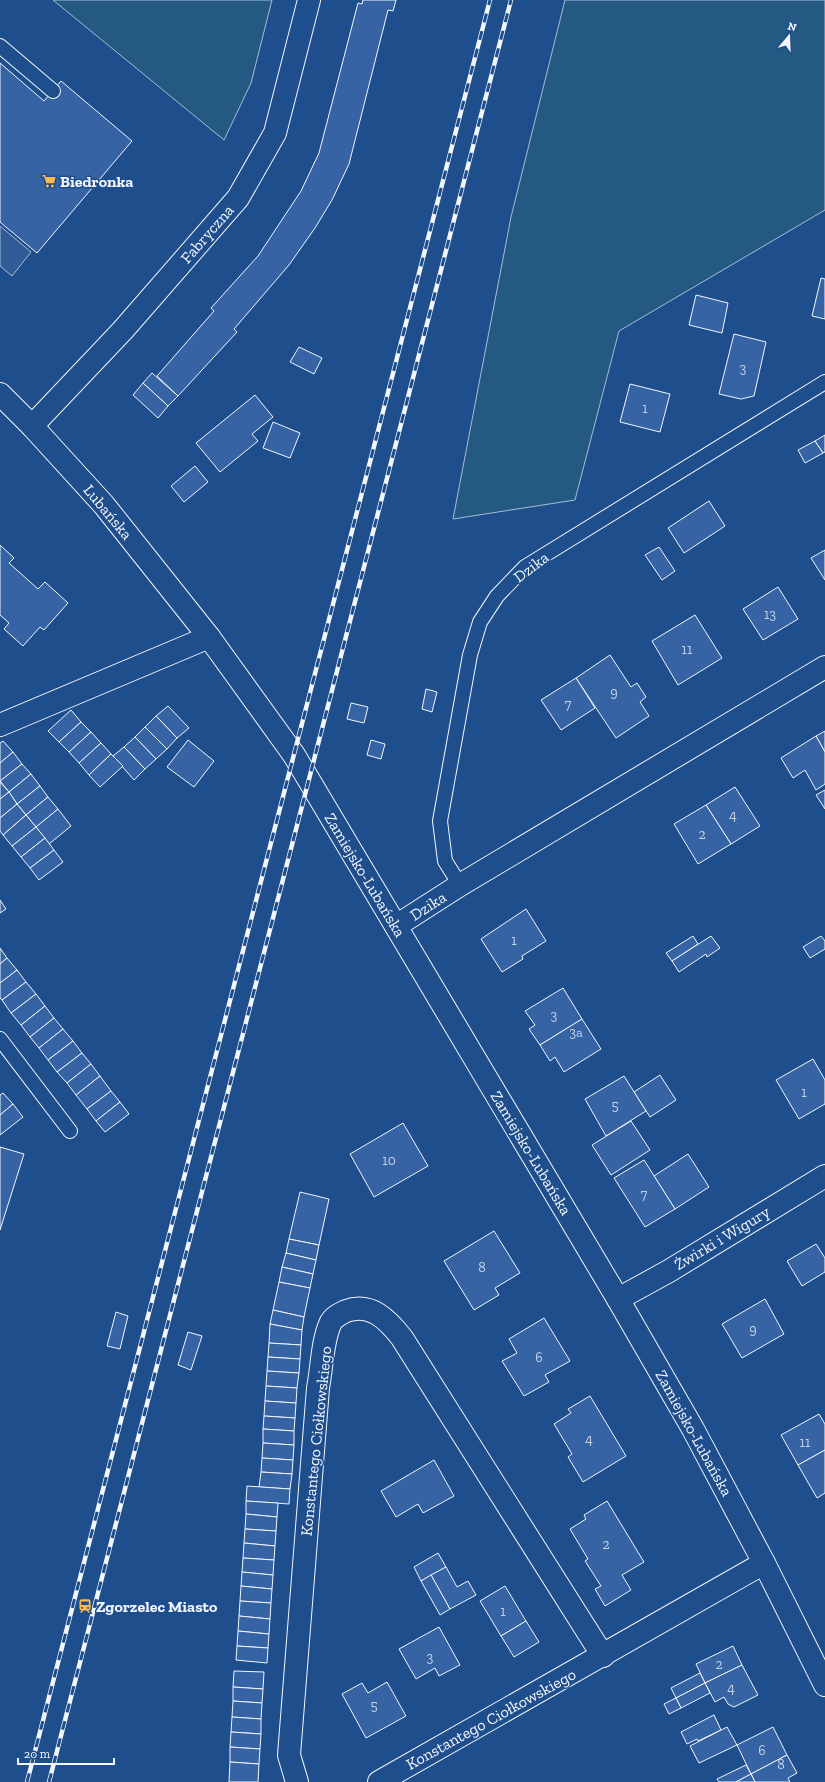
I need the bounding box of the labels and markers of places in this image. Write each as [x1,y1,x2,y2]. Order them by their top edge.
place label: Biedronka [60,172,133,191]
supermarket icon: Biedronka [41,173,57,189]
place label: Zgorzelec Miasto [96,1597,218,1616]
station icon: Zgorzelec Miasto [77,1598,93,1614]

